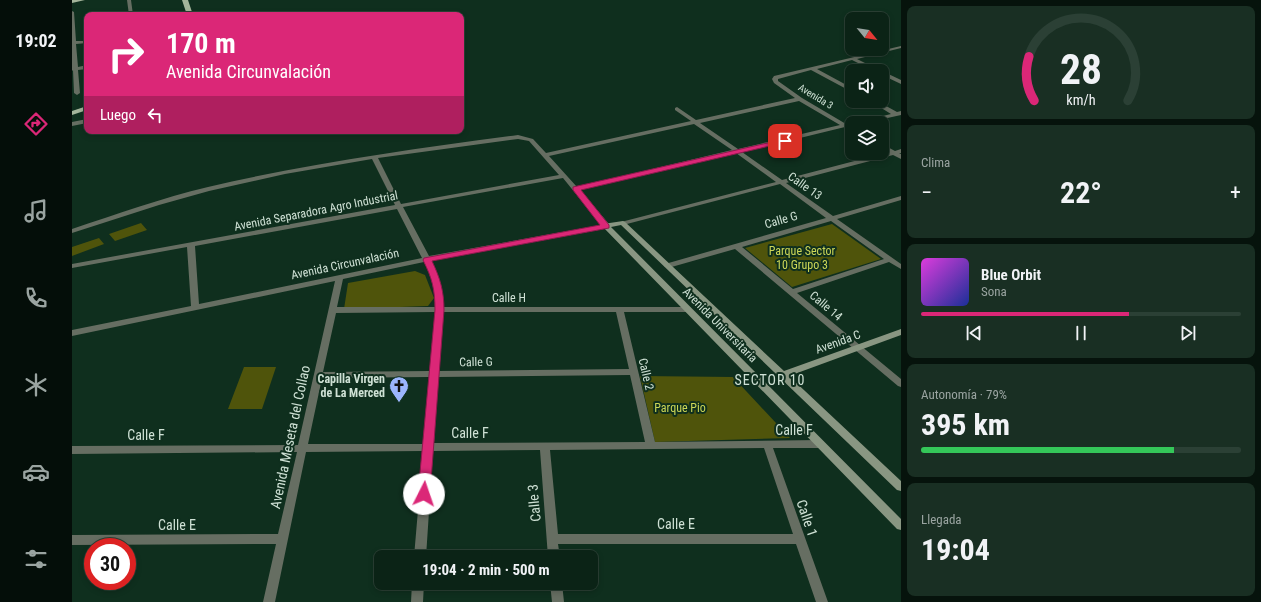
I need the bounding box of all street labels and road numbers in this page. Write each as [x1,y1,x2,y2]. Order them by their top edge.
street label: Avenida 3 [796,82,835,111]
street label: Calle 13 [785,169,825,203]
street label: Avenida Separadora Agro Industrial [233,188,399,234]
street label: Calle G [763,209,799,231]
street label: Avenida Circunvalación [290,246,400,282]
street label: Avenida Universitaria [680,285,760,365]
street label: Calle 14 [807,288,845,324]
street label: Calle H [492,291,526,305]
street label: Avenida C [813,327,863,357]
street label: Calle G [459,355,493,369]
street label: Calle 2 [636,357,656,391]
street label: Avenida Meseta del Collao [267,364,313,510]
street label: Calle F [775,422,813,438]
street label: Calle F [451,425,489,441]
street label: Calle F [127,427,165,443]
street label: Calle 3 [524,483,544,523]
street label: Calle 1 [793,498,821,538]
street label: Calle E [657,516,695,532]
street label: Calle E [158,517,196,533]

